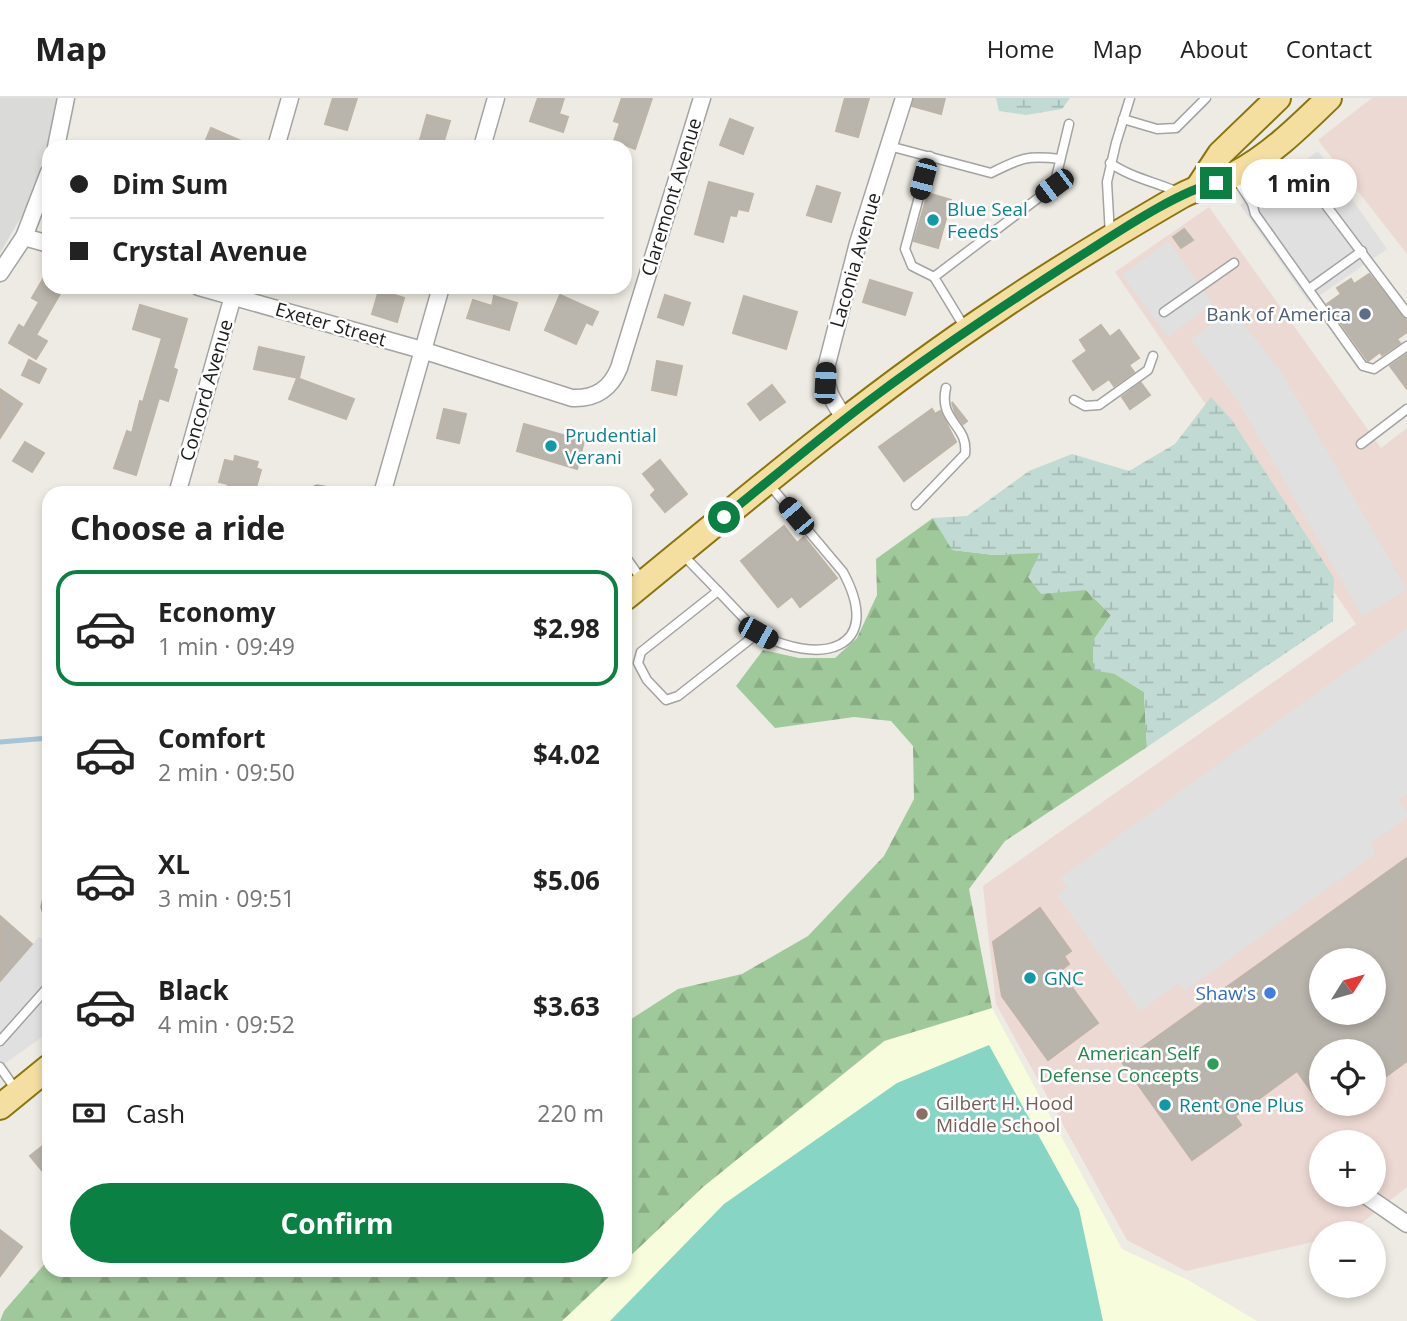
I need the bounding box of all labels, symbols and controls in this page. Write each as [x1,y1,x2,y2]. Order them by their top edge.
text: Map [35,26,107,71]
text: Home [987,32,1055,65]
text: Map [1093,32,1142,65]
text: About [1180,32,1248,65]
text: Contact [1286,32,1372,65]
street label: Claremont Avenue [635,115,707,279]
car [908,156,939,202]
callout: 1 min [1240,158,1356,208]
car [1031,165,1078,207]
text: Dim Sum [112,166,228,202]
route end [1200,167,1232,199]
text: 1 min [1267,167,1331,199]
street label: Laconia Avenue [823,190,887,330]
place label: Blue Seal Feeds [947,196,1028,244]
marker: Blue Seal Feeds [925,212,941,228]
text: Crystal Avenue [112,233,307,269]
street label: Exeter Street [272,296,390,352]
place label: Bank of America [1206,301,1351,327]
marker: Bank of America [1357,306,1373,322]
street label: Concord Avenue [173,316,239,464]
car [814,361,837,405]
place label: Prudential Verani [565,422,657,470]
marker: Prudential Verani [543,438,559,454]
car [775,493,818,539]
route start [708,501,740,533]
text: Choose a ride [70,506,285,549]
text: Economy [158,594,276,630]
icon: car [74,597,137,660]
text: $2.98 [533,610,600,646]
car [735,614,782,652]
text: 1 min · 09:49 [158,630,295,662]
text: Comfort [158,720,265,756]
icon: car [74,723,137,786]
text: $4.02 [533,736,600,772]
text: 2 min · 09:50 [158,756,295,788]
text: XL [158,846,190,882]
icon: car [74,849,137,912]
text: $5.06 [533,862,600,898]
text: 3 min · 09:51 [158,882,295,914]
north arrow [1309,948,1386,1026]
map controls [1309,948,1386,1298]
place label: GNC [1044,965,1084,991]
marker: GNC [1022,970,1038,986]
text: Black [158,972,229,1008]
icon: car [74,975,137,1038]
place label: Shaw's [1195,980,1256,1006]
marker: Shaw's [1262,985,1278,1001]
text: $3.63 [533,988,600,1024]
text: 4 min · 09:52 [158,1008,295,1040]
button: locate [1309,1039,1386,1116]
place label: American Self Defense Concepts [1039,1040,1201,1088]
marker: American Self Defense Concepts [1205,1056,1221,1072]
place label: Gilbert H. Hood Middle School [936,1090,1074,1138]
place label: Rent One Plus [1179,1092,1304,1118]
icon: cash [70,1094,108,1132]
text: Cash [126,1095,185,1131]
text: 220 m [537,1097,604,1129]
marker: Rent One Plus [1157,1097,1173,1113]
marker: Gilbert H. Hood Middle School [914,1106,930,1122]
button: + [1309,1130,1386,1207]
button: Confirm [70,1183,604,1263]
button: − [1309,1221,1386,1298]

